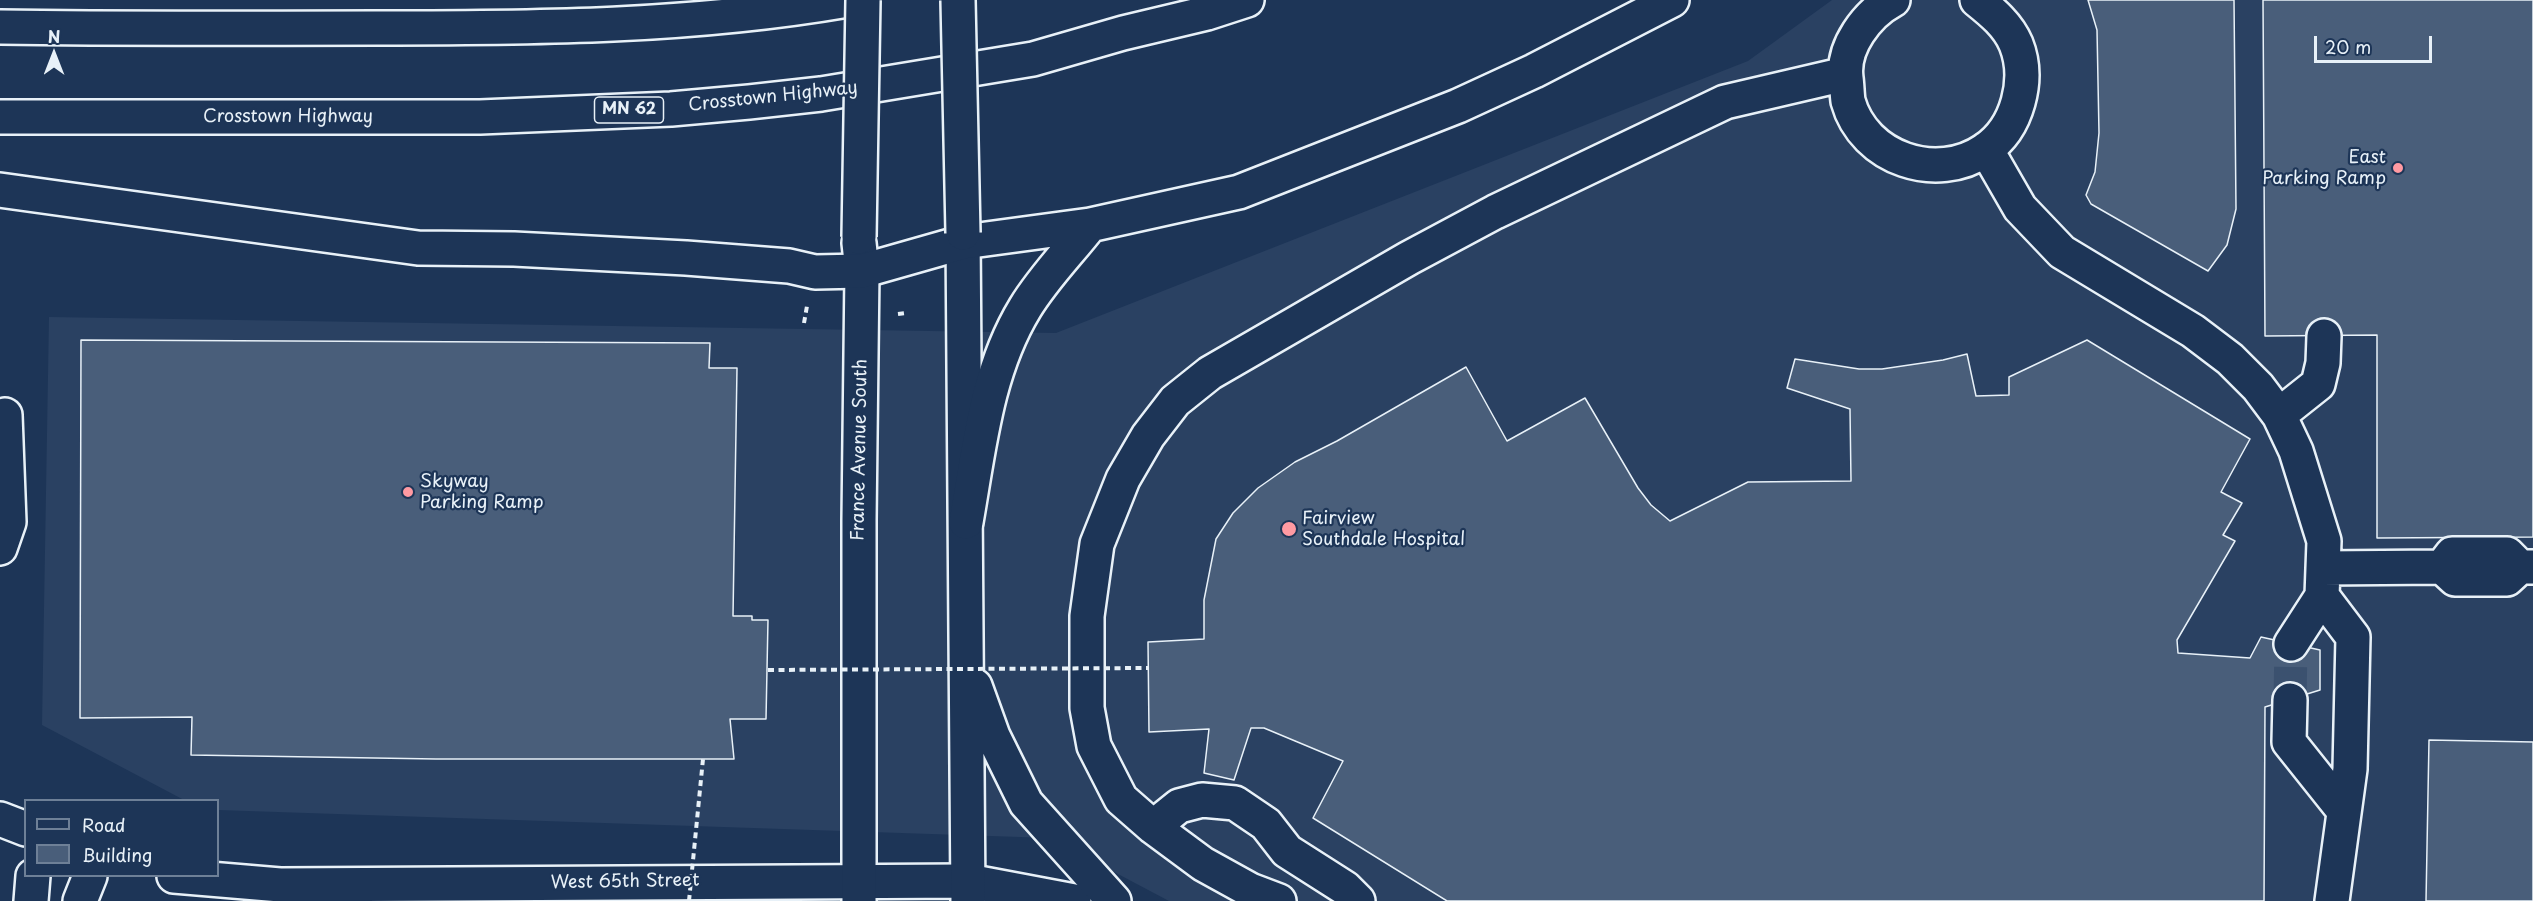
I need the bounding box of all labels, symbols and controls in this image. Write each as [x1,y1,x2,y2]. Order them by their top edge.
north arrow [24,24,84,84]
text: N [48,24,60,48]
scale bar [2317,24,2436,62]
text: 20 m [2325,33,2371,60]
street label: Crosstown Highway [687,77,859,117]
road number: MN 62 [594,97,664,123]
street label: Crosstown Highway [203,106,373,128]
place label: East Parking Ramp [2262,147,2386,190]
marker: East Parking Ramp [2391,161,2405,175]
street label: France Avenue South [848,359,872,541]
place label: Skyway Parking Ramp [420,471,544,514]
marker: Skyway Parking Ramp [401,485,415,499]
place label: Fairview Southdale Hospital [1302,508,1465,550]
marker: Fairview Southdale Hospital [1280,520,1298,538]
legend [24,799,219,877]
text: Road [82,811,126,838]
text: Building [82,841,152,868]
street label: West 65th Street [550,870,700,894]

